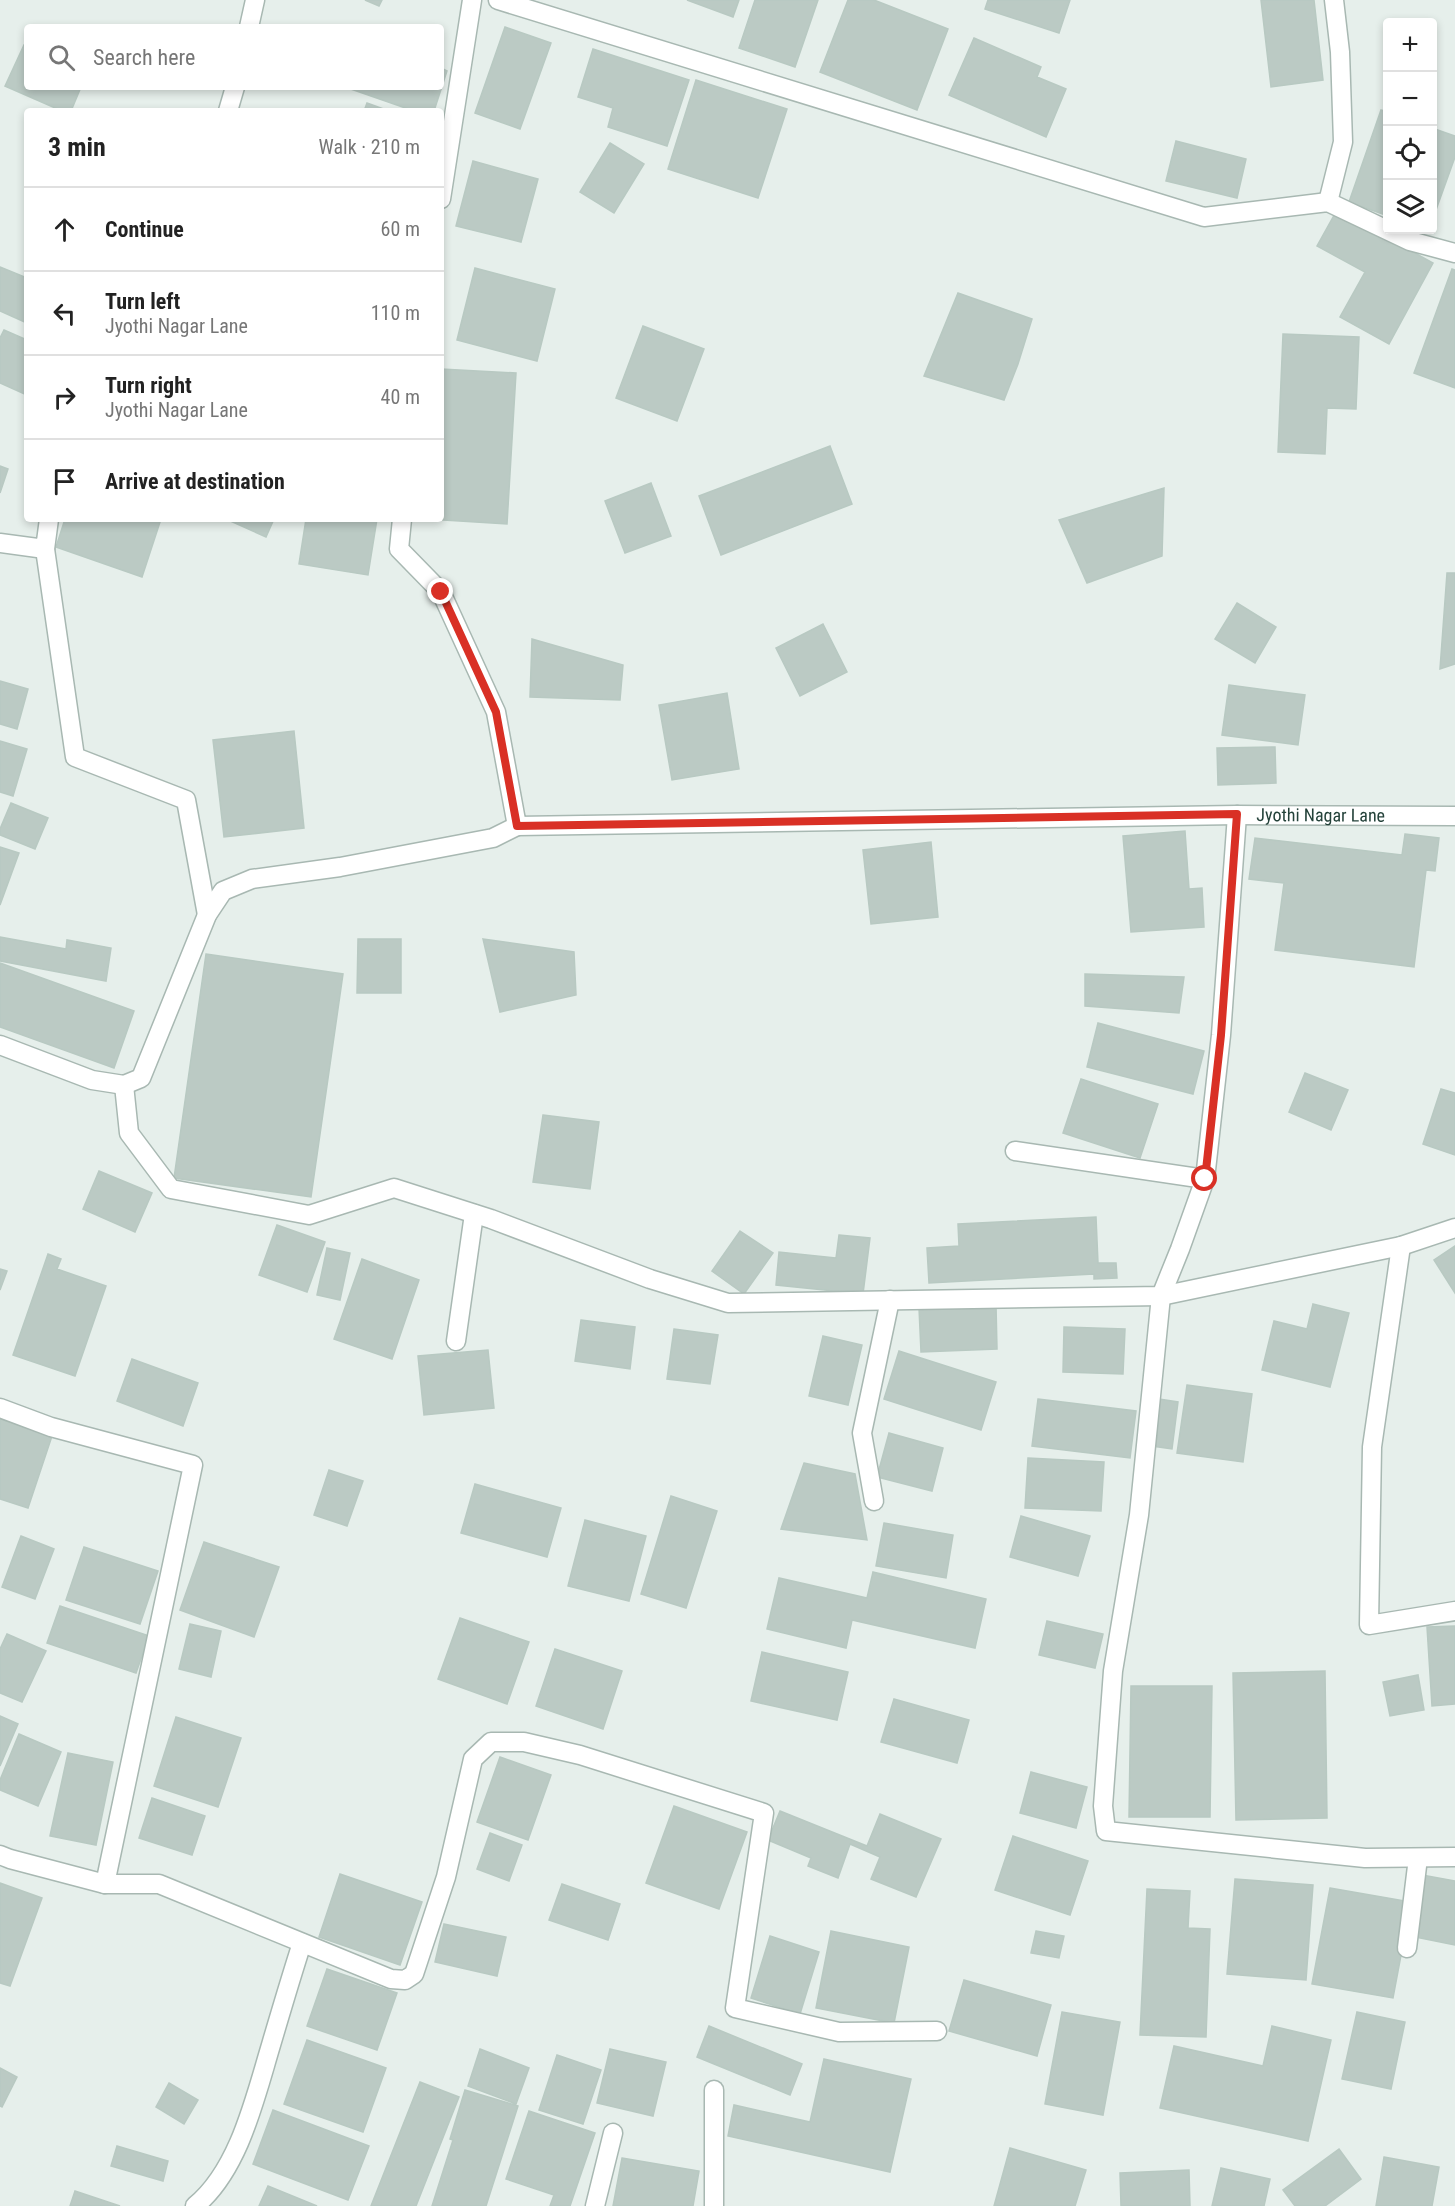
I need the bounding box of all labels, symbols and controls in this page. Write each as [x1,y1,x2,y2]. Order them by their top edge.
map controls [1383,18,1437,234]
button: + [1383,18,1437,72]
search box [24,24,444,90]
icon: search [45,41,78,74]
text: Search here [93,45,195,70]
button: − [1383,72,1437,126]
button: locate [1383,126,1437,180]
text: 3 min [48,132,106,162]
text: Walk · 210 m [319,135,420,159]
button: layers [1383,180,1437,234]
icon: ahead [48,213,81,246]
text: Continue [105,217,184,242]
text: 60 m [381,217,420,241]
text: Turn left [105,289,180,314]
icon: left [48,297,81,330]
text: 110 m [371,301,420,325]
text: Jyothi Nagar Lane [105,314,248,338]
text: Turn right [105,373,192,398]
icon: right [48,381,81,414]
text: 40 m [381,385,420,409]
text: Jyothi Nagar Lane [105,398,248,422]
icon: arrive [48,465,81,498]
text: Arrive at destination [105,469,285,494]
route end [427,578,453,604]
street label: Jyothi Nagar Lane [1256,804,1385,826]
route start [1191,1165,1217,1191]

